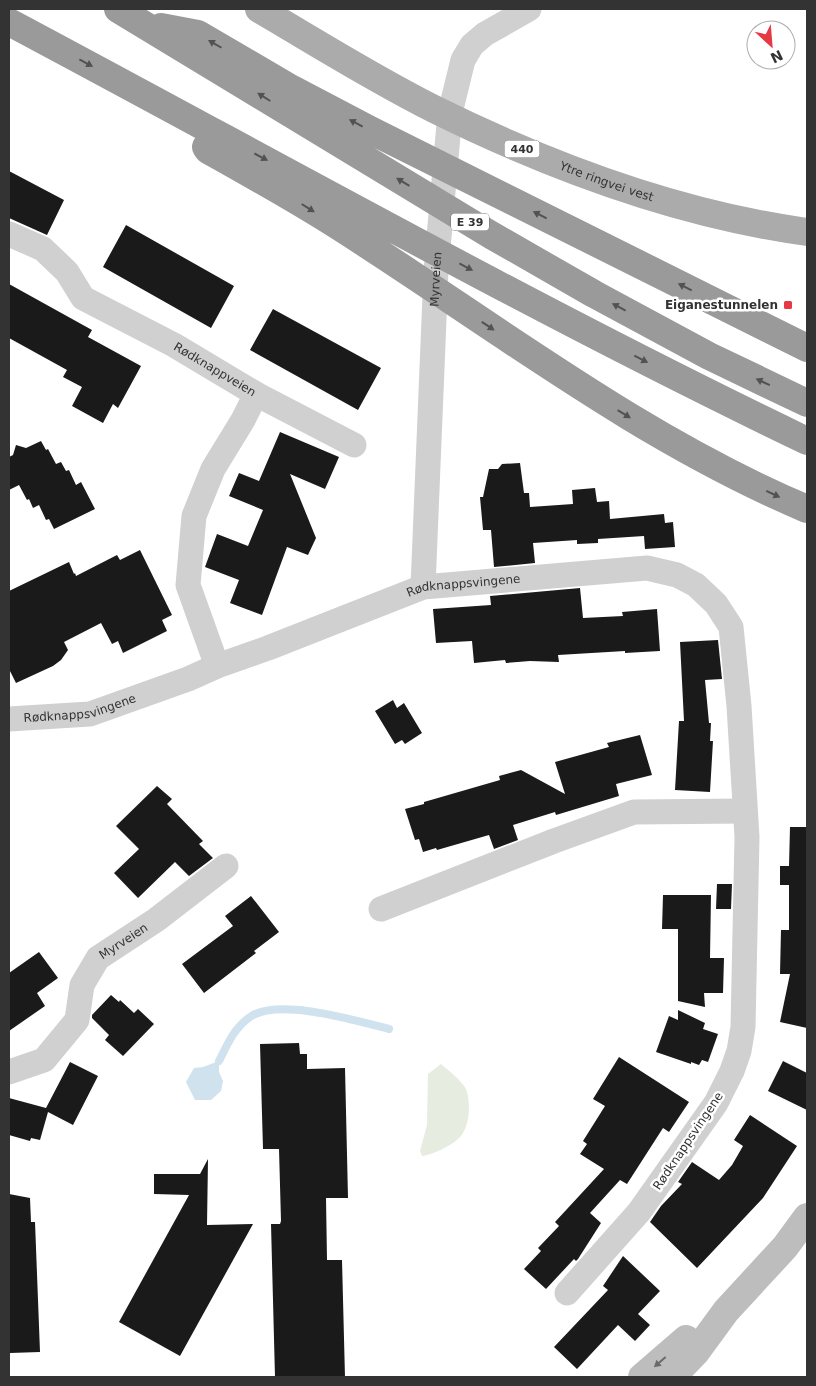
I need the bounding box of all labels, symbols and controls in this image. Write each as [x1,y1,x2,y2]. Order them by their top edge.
north arrow [746,20,796,70]
one-way arrow [208,39,221,48]
text: N [768,47,785,66]
one-way arrow [79,59,93,67]
one-way arrow [257,93,270,102]
one-way arrow [349,119,364,127]
road number: 440 [504,140,540,158]
one-way arrow [254,153,268,162]
street label: Ytre ringvei vest [557,158,656,204]
one-way arrow [396,177,409,186]
one-way arrow [302,203,315,212]
one-way arrow [533,211,547,219]
road number: E 39 [451,213,489,230]
street label: Myrveien [428,251,445,307]
one-way arrow [459,263,474,271]
one-way arrow [678,283,692,291]
place label: Eiganestunnelen [665,298,778,312]
marker: Eiganestunnelen [782,299,794,311]
one-way arrow [612,303,626,311]
one-way arrow [481,321,495,331]
street label: Rødknappveien [171,339,259,399]
one-way arrow [634,355,648,363]
one-way arrow [756,378,770,386]
one-way arrow [618,409,631,418]
one-way arrow [766,491,780,499]
street label: Rødknappsvingene [405,572,521,600]
street label: Rødknappsvingene [23,691,138,725]
street label: Myrveien [96,920,150,962]
street label: Rødknappsvingene [650,1090,726,1192]
one-way arrow [654,1356,666,1368]

